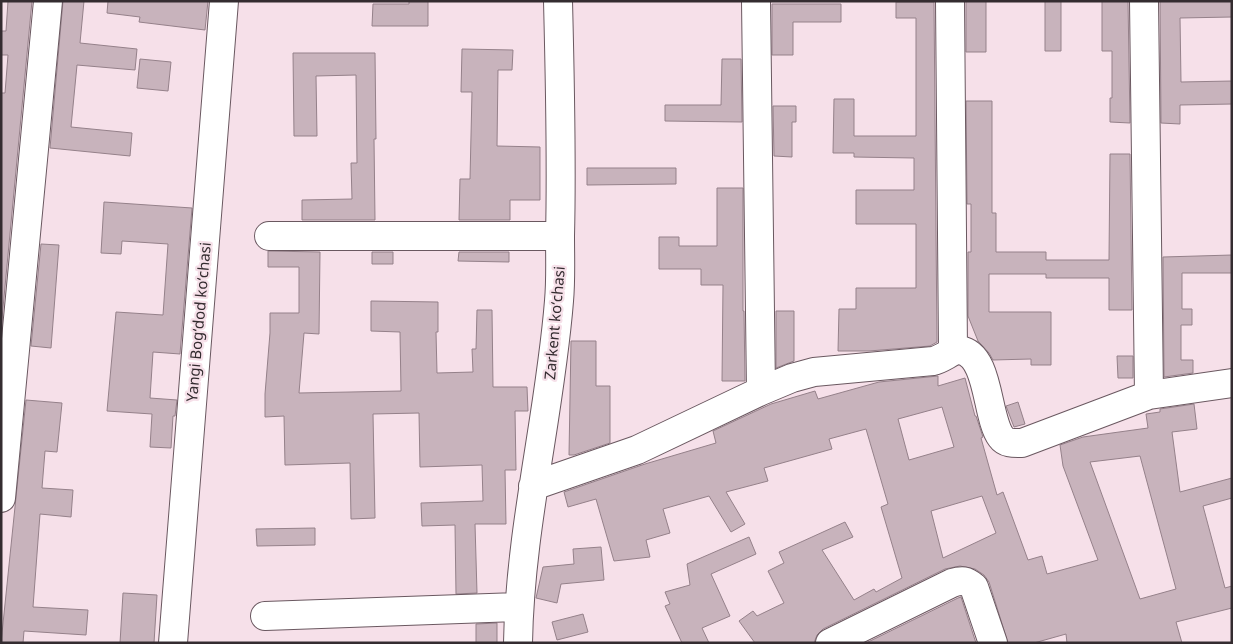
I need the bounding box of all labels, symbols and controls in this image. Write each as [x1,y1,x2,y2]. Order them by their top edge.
street label: Yangi Bogʻdod koʻchasi [181,241,215,403]
street label: Zarkent koʻchasi [539,265,569,381]

